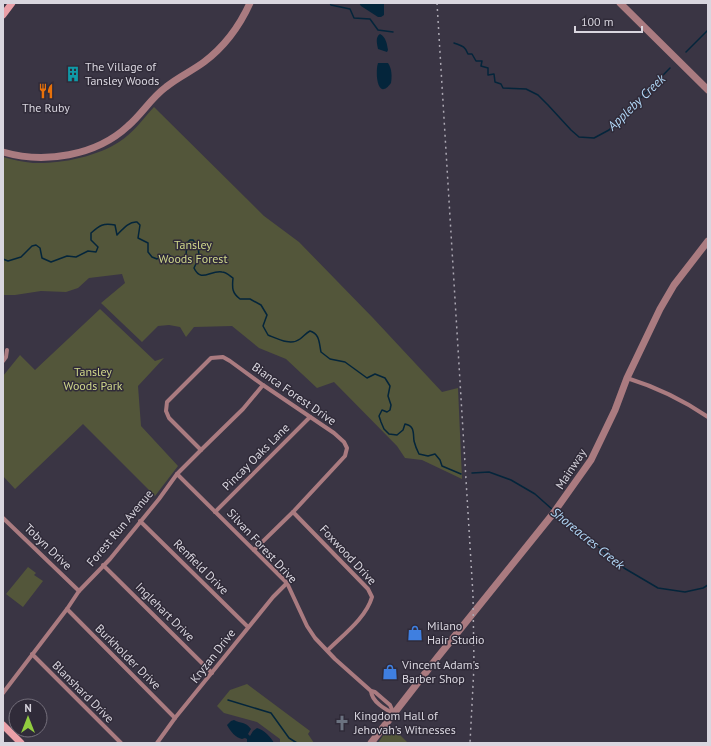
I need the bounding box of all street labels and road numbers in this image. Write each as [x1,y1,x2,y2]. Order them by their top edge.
street label: Bianca Forest Drive [249,359,339,428]
street label: Pincay Oaks Lane [219,420,292,493]
street label: Mainway [552,445,590,492]
street label: Forest Run Avenue [83,486,156,569]
street label: Silvan Forest Drive [224,505,301,586]
street label: Tobyn Drive [22,520,75,573]
street label: Foxwood Drive [317,522,380,588]
street label: Renfield Drive [171,536,232,597]
street label: Inglehart Drive [133,579,198,644]
street label: Burkholder Drive [92,621,164,693]
street label: Kryzan Drive [187,626,238,686]
street label: Blanshard Drive [49,658,117,726]

